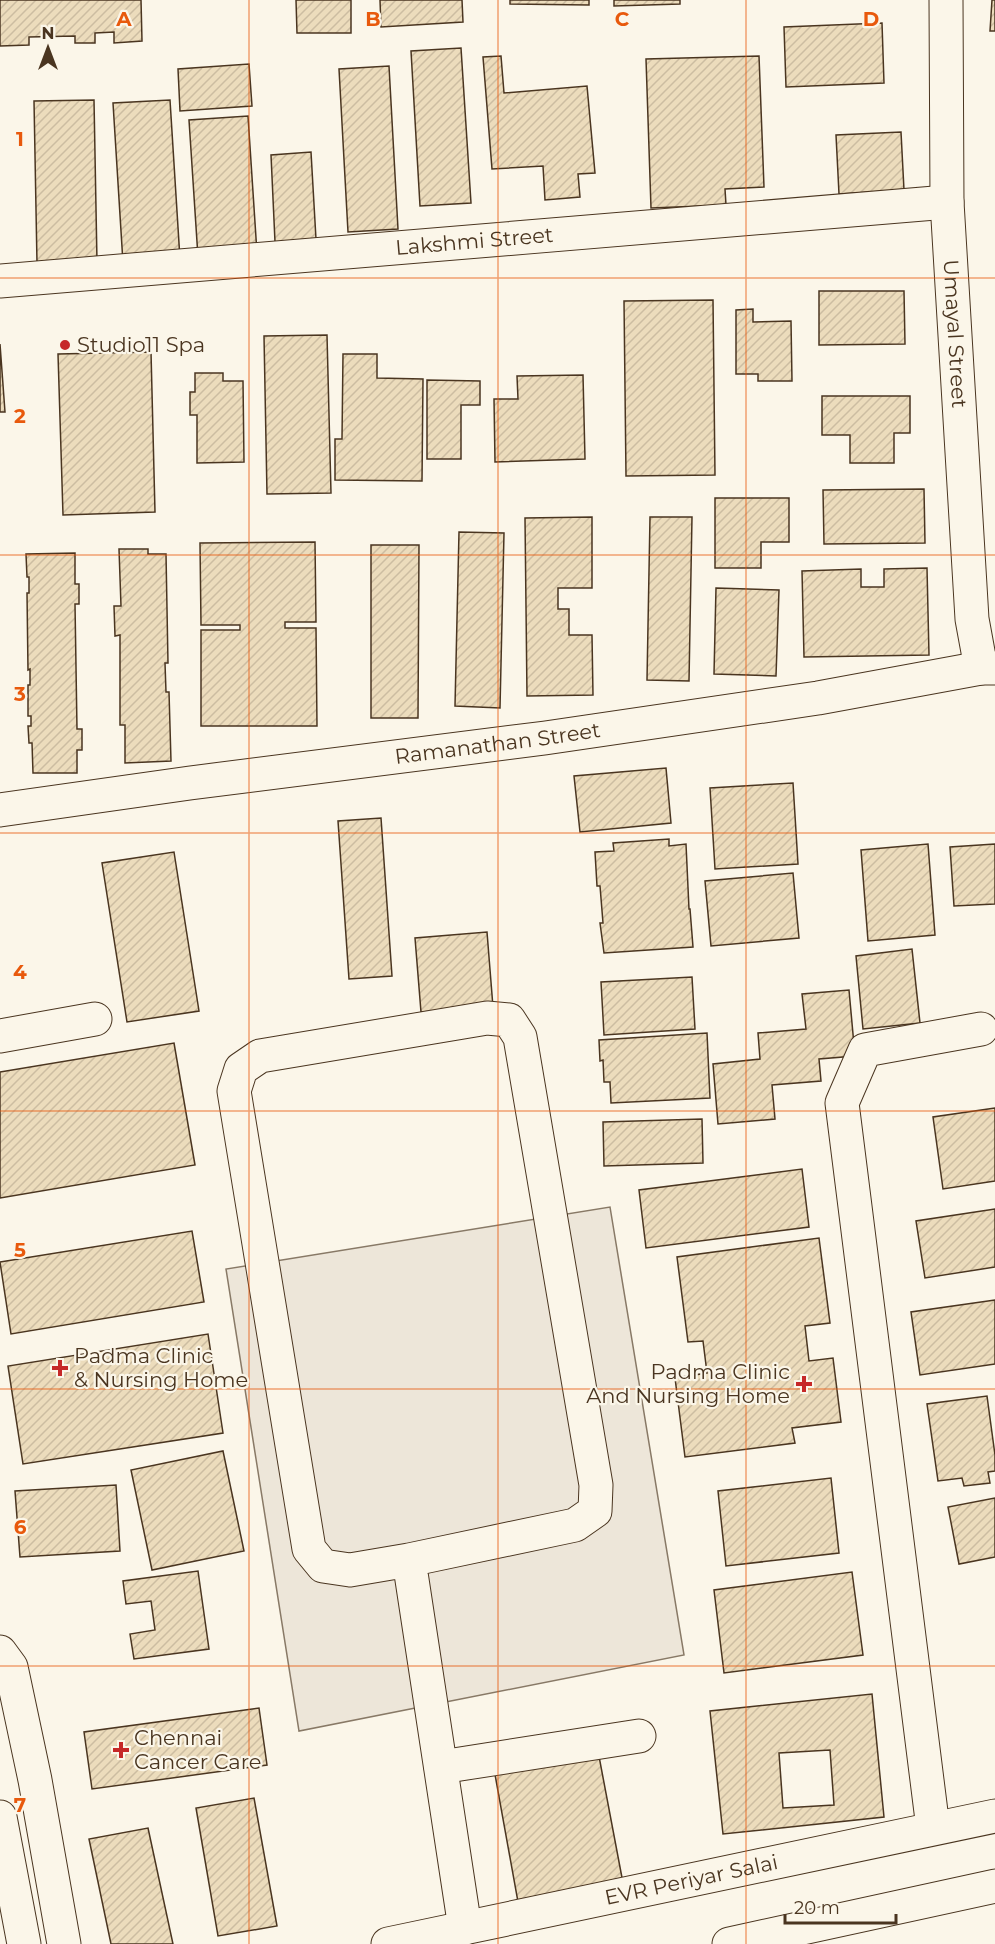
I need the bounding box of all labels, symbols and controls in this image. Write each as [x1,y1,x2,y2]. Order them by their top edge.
text: A [115,7,132,31]
text: B [365,7,381,31]
text: C [615,7,630,31]
text: D [863,7,879,31]
north arrow [18,18,78,78]
text: N [42,24,54,43]
text: 1 [16,127,24,151]
street label: Lakshmi Street [394,222,554,260]
street label: Umayal Street [938,259,972,409]
place label: Studio11 Spa [77,332,205,357]
marker: Studio11 Spa [58,338,72,352]
text: 2 [14,404,26,428]
text: 3 [13,682,26,706]
street label: Ramanathan Street [393,717,602,769]
text: 4 [13,960,27,984]
text: 5 [14,1238,26,1262]
place label: Padma Clinic & Nursing Home [74,1343,248,1392]
marker: Padma Clinic & Nursing Home [51,1359,69,1377]
place label: Padma Clinic And Nursing Home [586,1359,790,1408]
marker: Padma Clinic And Nursing Home [795,1375,813,1393]
text: 6 [14,1515,27,1539]
place label: Chennai Cancer Care [134,1725,262,1774]
marker: Chennai Cancer Care [112,1741,130,1759]
text: 7 [14,1793,26,1817]
street label: EVR Periyar Salai [602,1849,780,1910]
scale bar [785,1887,896,1925]
text: 20 m [794,1897,840,1919]

